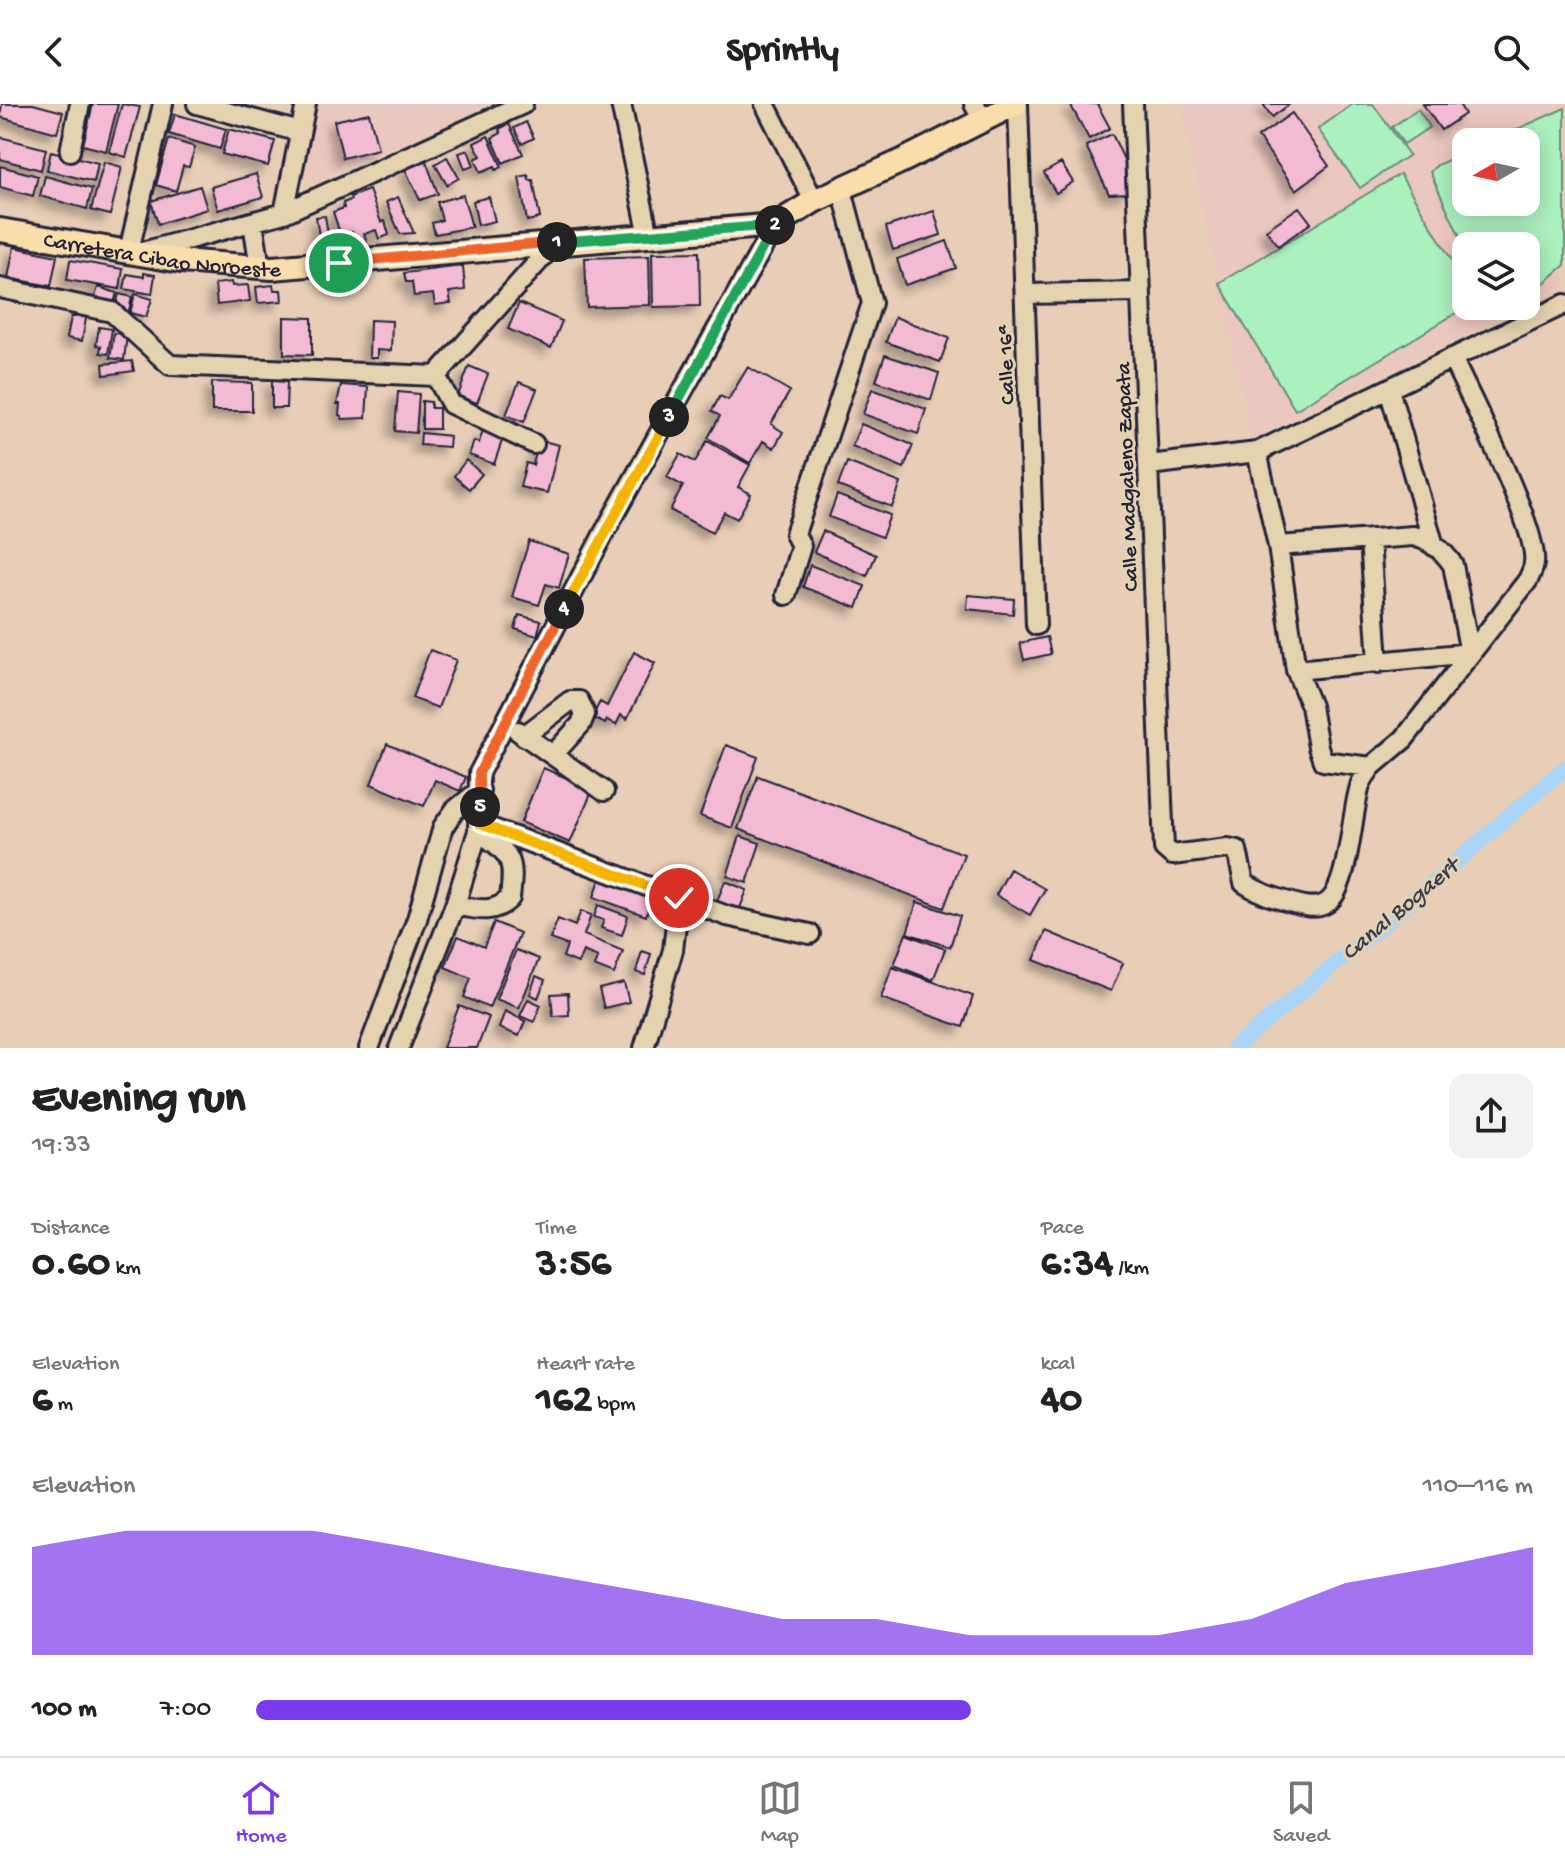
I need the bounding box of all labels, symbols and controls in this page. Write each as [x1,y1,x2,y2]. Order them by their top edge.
icon: back [32,30,76,74]
icon: search [1489,30,1533,74]
text: Sprintly [726,31,839,74]
north arrow [1452,128,1540,216]
map controls [1452,128,1540,320]
pin: 2 [755,205,795,245]
text: 2 [770,212,780,238]
pin: 1 [537,222,577,262]
street label: Carretera Cibao Noroeste [41,229,283,285]
pin [305,229,373,297]
text: 1 [553,229,561,255]
button: layers [1452,232,1540,320]
icon: arrive [317,241,361,285]
street label: Calle 16ª [994,324,1022,405]
street label: Calle Madgaleno Zapata [1112,361,1146,592]
pin: 3 [649,397,689,437]
text: 3 [663,404,675,430]
pin: 4 [544,589,584,629]
text: 4 [559,596,569,622]
pin: 5 [460,787,500,827]
text: 5 [474,794,486,820]
water label: Canal Bogaert [1337,850,1469,968]
pin [645,864,713,932]
icon: check [657,876,701,920]
button: share [1449,1074,1533,1158]
text: Evening run [32,1075,245,1127]
text: 19:33 [32,1131,91,1162]
text: Distance [32,1216,110,1242]
text: Time [536,1216,577,1242]
text: Pace [1041,1216,1084,1242]
text: 0.60 [32,1242,110,1289]
text: 3:56 [536,1242,611,1289]
text: 6:34 [1041,1242,1113,1289]
text: km [110,1256,141,1282]
text: /km [1113,1256,1149,1282]
text: Elevation [32,1352,119,1378]
text: Heart rate [536,1352,635,1378]
text: kcal [1041,1352,1075,1378]
text: 6 [32,1378,52,1425]
text: 162 [536,1378,592,1425]
text: 40 [1041,1378,1082,1425]
text: m [52,1392,73,1418]
text: bpm [592,1392,636,1418]
text: Elevation [32,1472,135,1503]
text: 110–116 m [1423,1472,1533,1503]
text: 100 m [32,1695,97,1726]
text: 7:00 [160,1695,211,1726]
tab: Home [236,1776,287,1850]
tab: Map [758,1776,802,1850]
tab: Saved [1273,1776,1329,1850]

